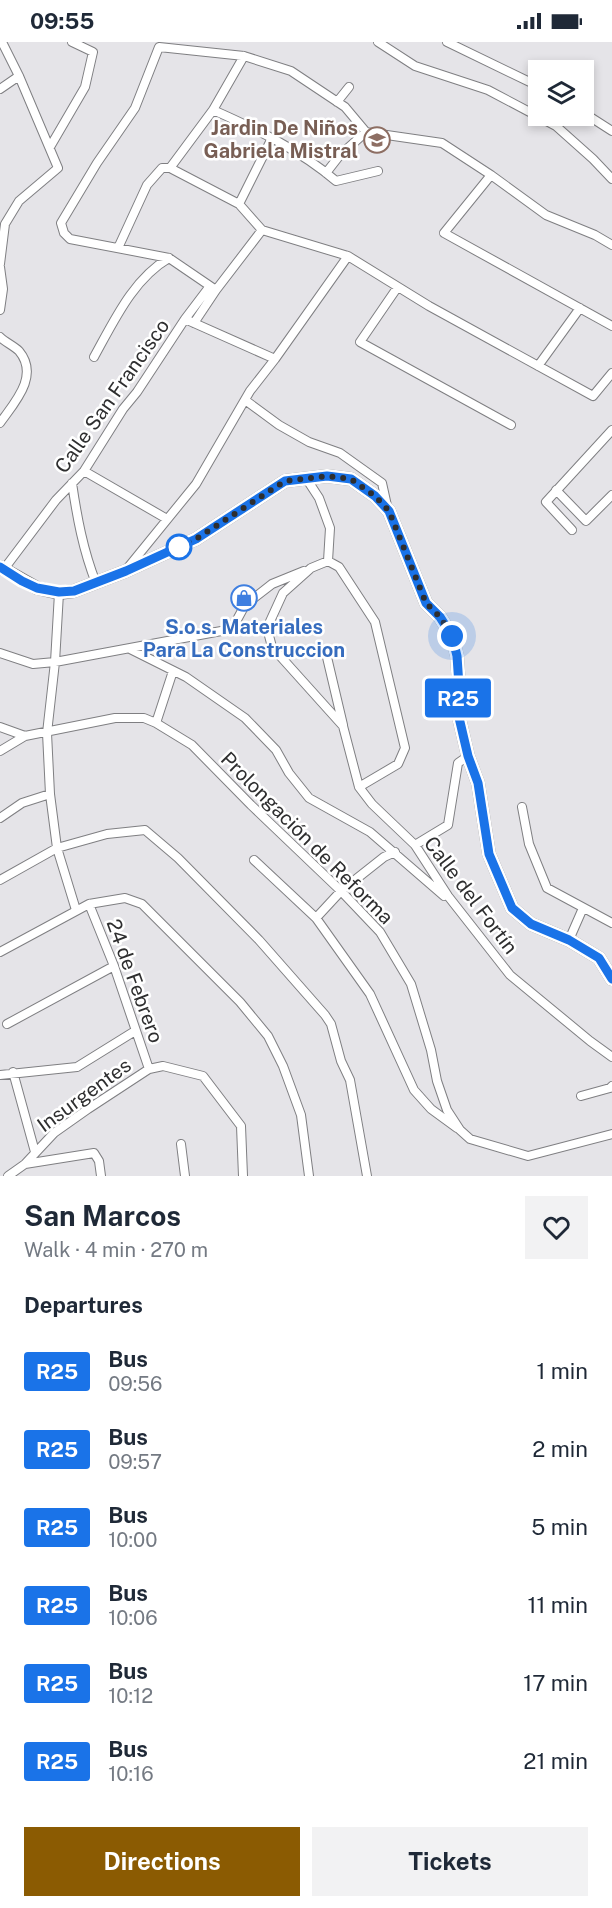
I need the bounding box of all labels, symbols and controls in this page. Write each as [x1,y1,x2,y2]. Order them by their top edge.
text: 09:55 [30,8,94,34]
map controls [528,60,594,126]
button: layers [528,60,594,126]
place label: Jardin De Niños Gabriela Mistral [203,116,358,163]
school or university icon: Jardin De Niños Gabriela Mistral [362,125,392,155]
street label: Calle San Francisco [50,314,174,478]
unlabelled marker [166,534,192,560]
shop icon: S.o.s. Materiales Para La Construccion [229,583,259,613]
place label: S.o.s. Materiales Para La Construccion [143,615,345,662]
your location [437,621,467,651]
line badge: R25 [424,678,492,718]
text: R25 [437,686,479,711]
street label: Prolongación de Reforma [216,747,398,929]
street label: Calle del Fortín [419,832,523,958]
street label: 24 de Febrero [102,916,168,1046]
street label: Insurgentes [32,1053,136,1137]
button: heart [525,1196,588,1259]
text: San Marcos [24,1199,181,1232]
text: Walk · 4 min · 270 m [24,1238,208,1262]
text: Departures [24,1292,143,1318]
text: Bus [108,1346,148,1372]
text: 1 min [536,1358,588,1384]
text: R25 [36,1359,78,1384]
text: 09:56 [108,1372,163,1396]
text: Bus [108,1424,148,1450]
text: 2 min [532,1436,588,1462]
text: R25 [36,1437,78,1462]
text: 09:57 [108,1450,162,1474]
text: Bus [108,1502,148,1528]
text: 5 min [531,1514,588,1540]
text: R25 [36,1515,78,1540]
text: 10:00 [108,1528,157,1552]
text: Bus [108,1580,148,1606]
text: 11 min [527,1592,588,1618]
text: R25 [36,1593,78,1618]
text: 10:06 [108,1606,158,1630]
text: Bus [108,1658,148,1684]
text: 17 min [523,1670,588,1696]
text: R25 [36,1671,78,1696]
text: 10:12 [108,1684,153,1708]
text: Bus [108,1736,148,1762]
text: 21 min [523,1748,588,1774]
text: R25 [36,1749,78,1774]
text: 10:16 [108,1762,154,1786]
button: Directions [24,1827,300,1896]
button: Tickets [312,1827,588,1896]

